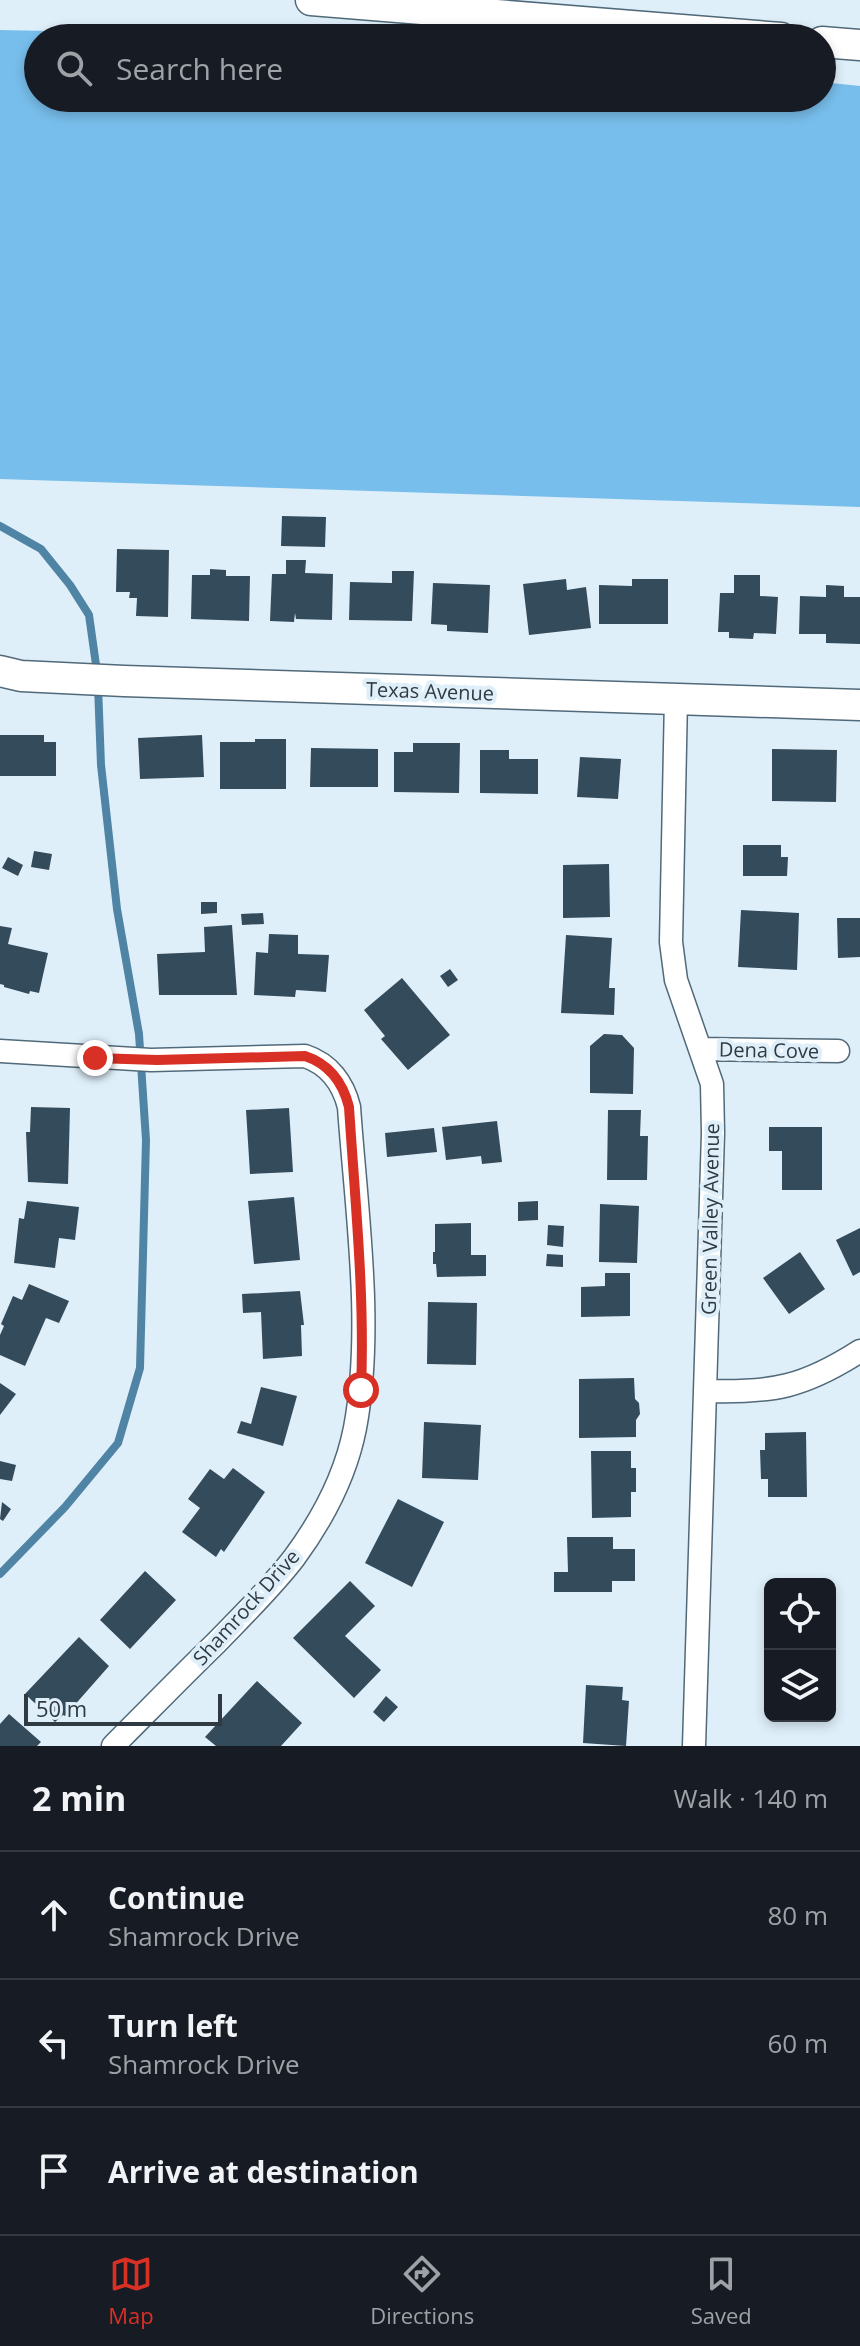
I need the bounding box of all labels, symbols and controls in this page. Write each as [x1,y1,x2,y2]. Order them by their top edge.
search box [24,24,836,112]
icon: search [52,46,96,90]
text: Search here [116,48,283,89]
street label: Texas Avenue [365,675,495,707]
street label: Dena Cove [719,1036,819,1064]
route end [77,1040,113,1076]
street label: Green Valley Avenue [695,1123,725,1315]
route start [343,1372,379,1408]
street label: Shamrock Drive [187,1543,305,1671]
map controls [764,1578,836,1722]
button: locate [764,1578,836,1650]
button: layers [764,1650,836,1722]
scale bar [24,1690,222,1726]
text: 50 m [36,1693,87,1723]
text: 2 min [32,1775,126,1821]
text: Walk · 140 m [674,1780,828,1816]
text: Continue [108,1877,245,1918]
icon: ahead [32,1893,76,1937]
text: 80 m [767,1897,828,1933]
text: Shamrock Drive [108,1918,300,1954]
text: Turn left [108,2005,238,2046]
icon: left [32,2021,76,2065]
text: 60 m [767,2025,828,2061]
text: Shamrock Drive [108,2046,300,2082]
icon: arrive [32,2149,76,2193]
text: Arrive at destination [108,2151,419,2192]
tab: Map [108,2252,154,2330]
tab: Directions [370,2252,474,2330]
tab: Saved [691,2252,752,2330]

